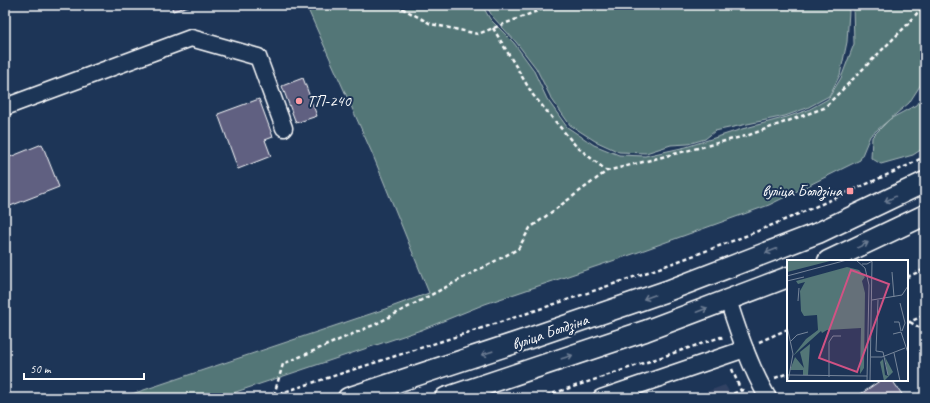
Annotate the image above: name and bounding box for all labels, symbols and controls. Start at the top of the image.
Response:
place label: ТП-240 [307,91,353,111]
marker: ТП-240 [294,96,304,106]
place label: вуліца Болдзіна [762,181,843,201]
marker: вуліца Болдзіна [845,186,855,196]
one-way arrow [884,196,896,203]
one-way arrow [857,241,869,248]
one-way arrow [765,247,777,255]
inset map [787,260,908,381]
one-way arrow [643,294,656,301]
one-way arrow [696,305,708,313]
street label: вуліца Болдзіна [509,309,592,354]
one-way arrow [480,350,493,357]
one-way arrow [560,353,572,361]
scale bar [24,355,144,381]
text: 50 m [30,361,52,377]

